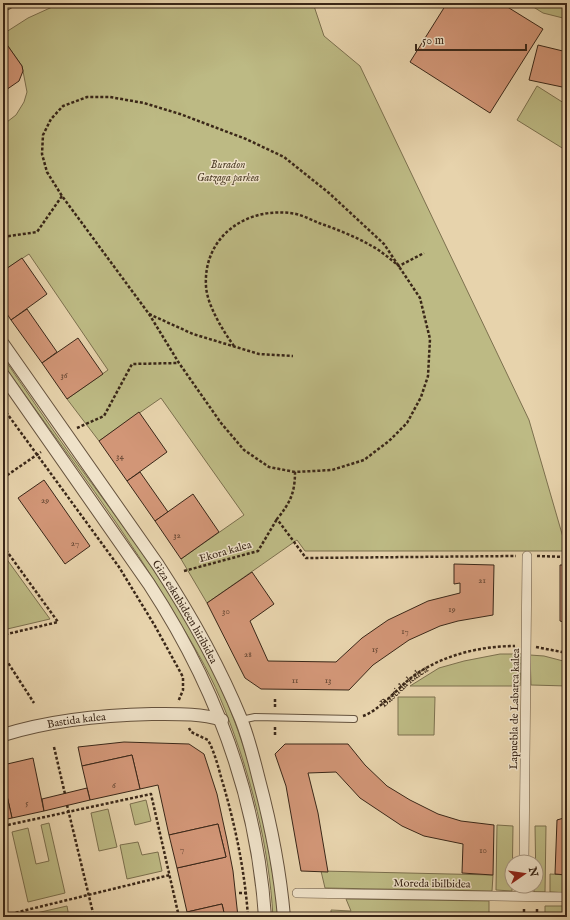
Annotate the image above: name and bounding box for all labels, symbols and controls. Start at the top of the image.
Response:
scale bar [416,26,526,52]
text: 50 m [422,33,444,48]
park label: Buradon Gatzaga parkea [197,158,259,186]
house number: 36 [60,370,68,381]
house number: 34 [116,451,124,462]
house number: 29 [41,495,49,506]
house number: 32 [173,530,181,541]
house number: 27 [71,538,79,549]
street label: Ekora kalea [197,538,253,566]
street label: Giza eskubideen hiribidea [149,558,220,666]
house number: 21 [478,575,486,586]
house number: 19 [448,604,456,615]
house number: 30 [222,606,230,617]
house number: 17 [401,626,409,637]
house number: 15 [372,644,379,655]
street label: Lapuebla de Labarca kalea [507,648,523,770]
house number: 28 [244,649,252,660]
street label: Bastida kalea [377,662,431,711]
house number: 11 [292,675,298,686]
house number: 13 [325,675,331,686]
street label: Bastida kalea [46,710,107,732]
house number: 6 [112,780,116,791]
house number: 5 [25,798,29,809]
house number: 7 [180,844,184,855]
house number: 10 [479,845,487,856]
north arrow [504,854,544,894]
text: N [525,865,541,879]
street label: Moreda ibilbidea [393,876,471,892]

